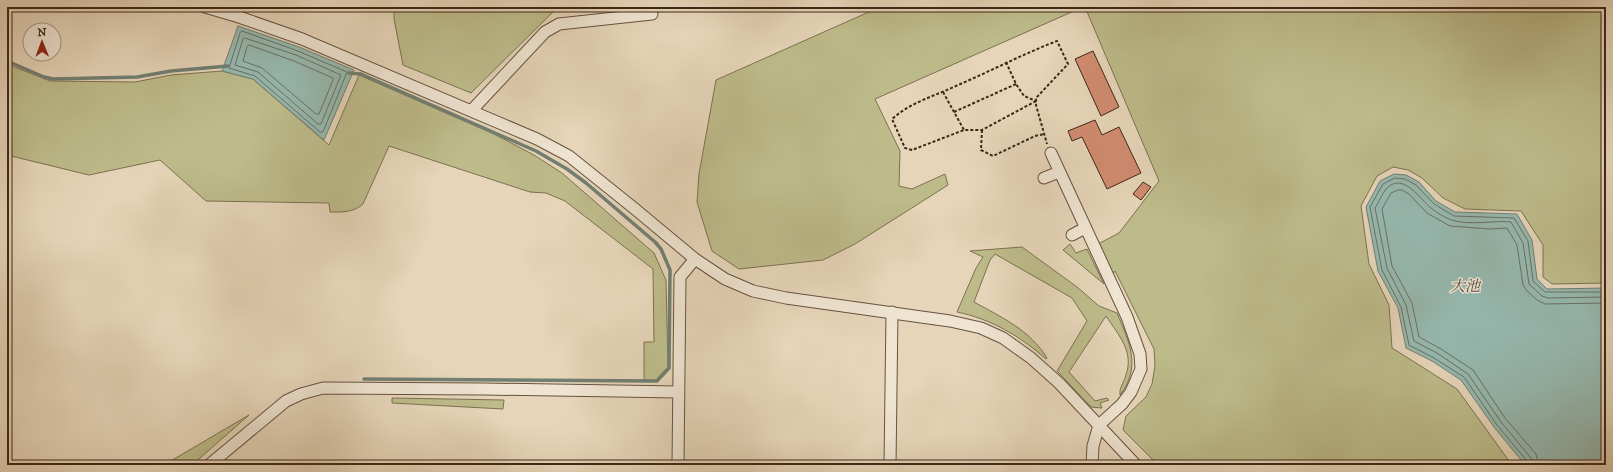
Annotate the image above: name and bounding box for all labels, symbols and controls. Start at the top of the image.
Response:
north arrow [22,22,62,62]
text: N [37,26,46,40]
water label: 大池 [1450,277,1482,296]

